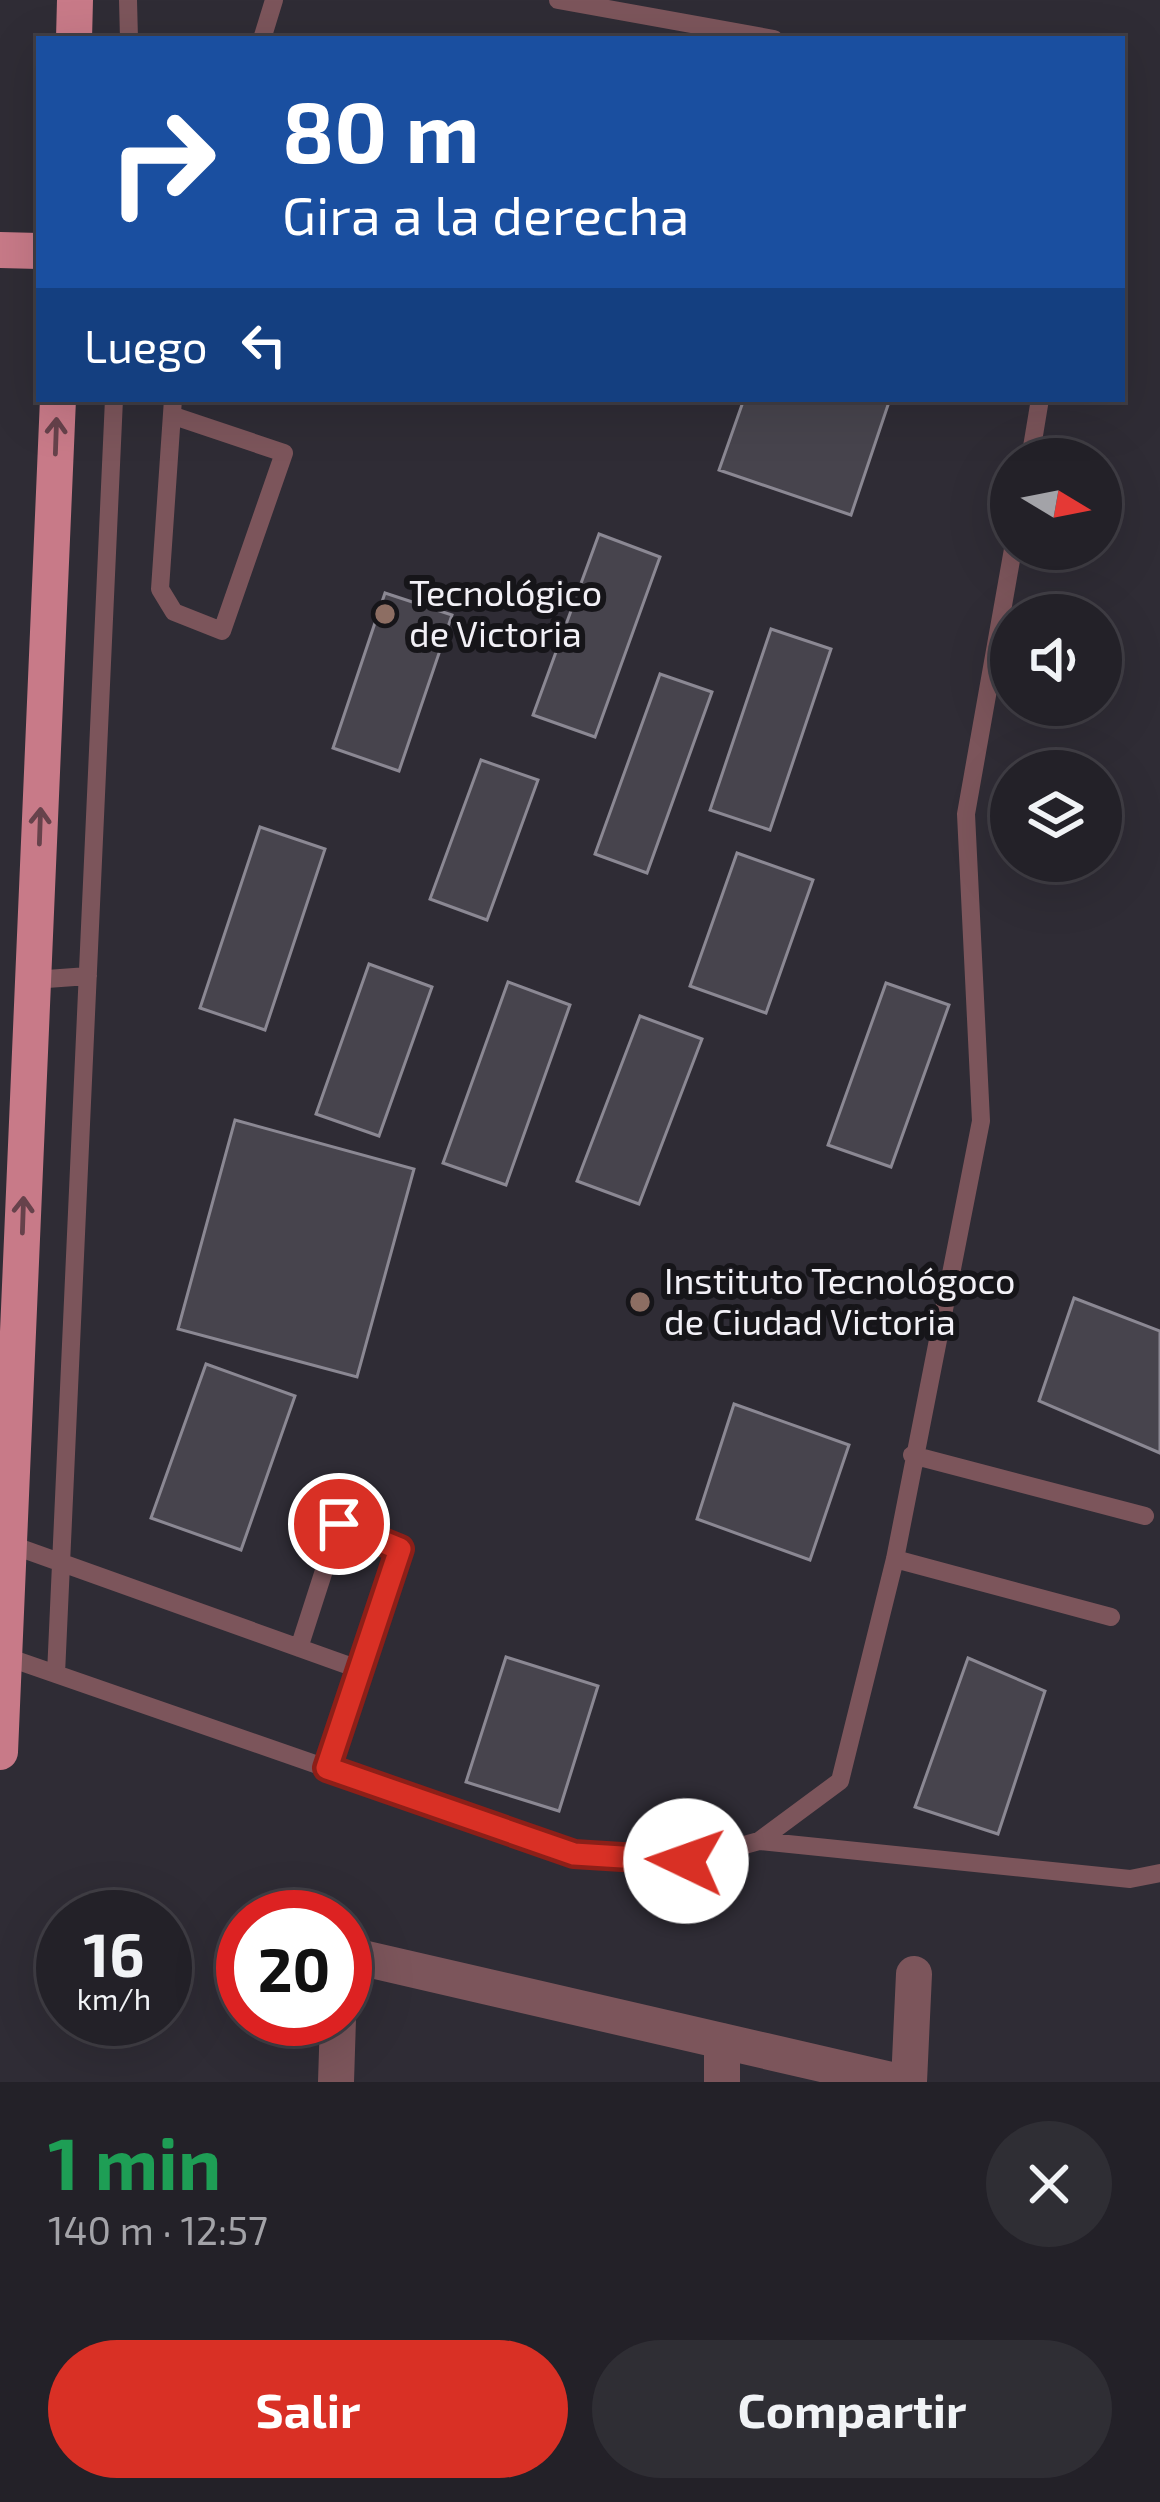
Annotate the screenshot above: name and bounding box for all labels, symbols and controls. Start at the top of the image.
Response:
text: 80 m [282,79,479,180]
icon: right [84,84,240,240]
text: Gira a la derecha [282,181,689,246]
icon: left [231,312,297,378]
text: Luego [84,318,207,372]
one-way arrow [45,417,68,456]
north arrow [990,438,1122,570]
map controls [990,438,1122,882]
place label: Tecnológico de Victoria [409,570,602,654]
button: sound [990,594,1122,726]
marker: Tecnológico de Victoria [372,601,398,627]
button: layers [990,750,1122,882]
one-way arrow [29,807,52,846]
one-way arrow [12,1196,35,1235]
place label: Instituto Tecnológoco de Ciudad Victoria [664,1258,1015,1342]
marker: Instituto Tecnológoco de Ciudad Victoria [627,1289,653,1315]
pin [288,1473,390,1575]
icon: arrive [306,1491,372,1557]
position arrow [623,1798,749,1924]
speed limit sign: 20 [216,1890,372,2046]
text: 16 [83,1917,145,1989]
text: km/h [77,1980,151,2016]
text: 1 min [48,2118,221,2204]
button: close [986,2121,1112,2247]
text: 140 m · 12:57 [48,2206,268,2253]
button: Salir [48,2340,568,2478]
button: Compartir [592,2340,1112,2478]

